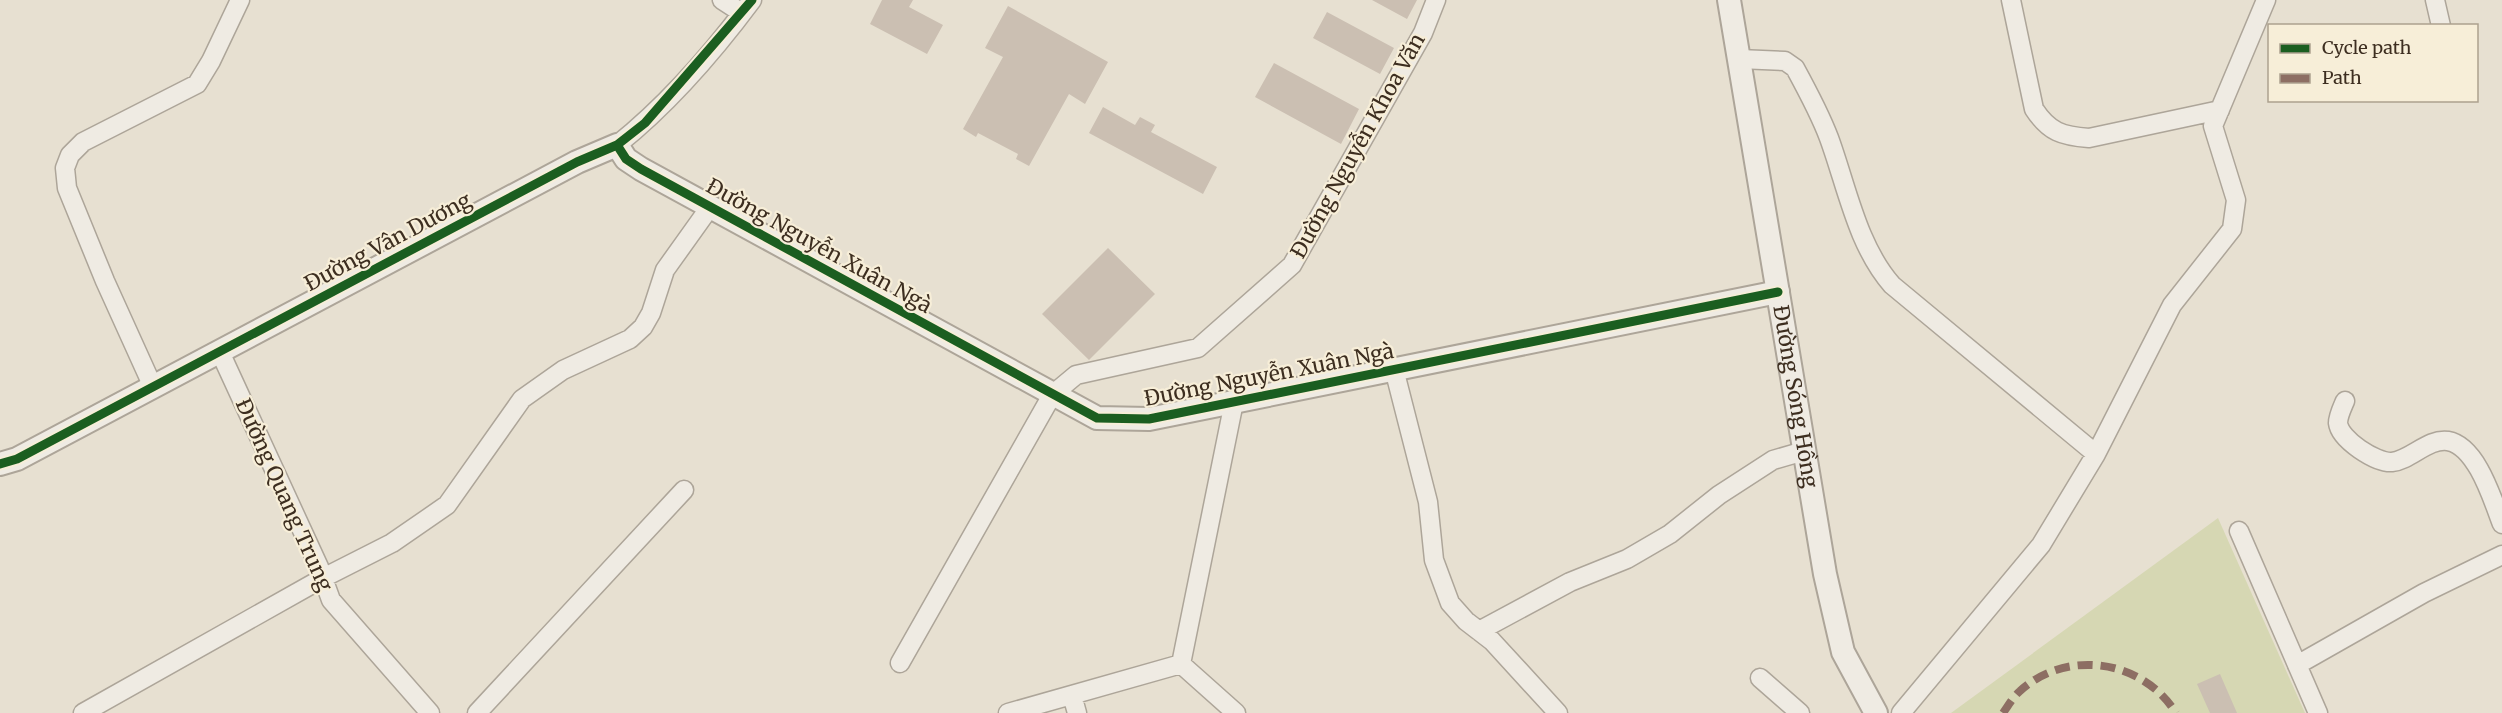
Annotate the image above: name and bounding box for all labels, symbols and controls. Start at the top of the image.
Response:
legend [2268,24,2478,102]
street label: Đường Nguyễn Khoa Văn [1284,28,1431,263]
text: Cycle path [2322,36,2412,59]
text: Path [2322,66,2362,89]
street label: Đường Nguyễn Xuân Ngà [702,171,937,319]
street label: Đường Vân Dương [300,186,476,297]
street label: Đường Sóng Hồng [1767,303,1824,490]
street label: Đường Nguyễn Xuân Ngà [1142,336,1396,412]
street label: Đường Quang Trung [230,394,339,596]

